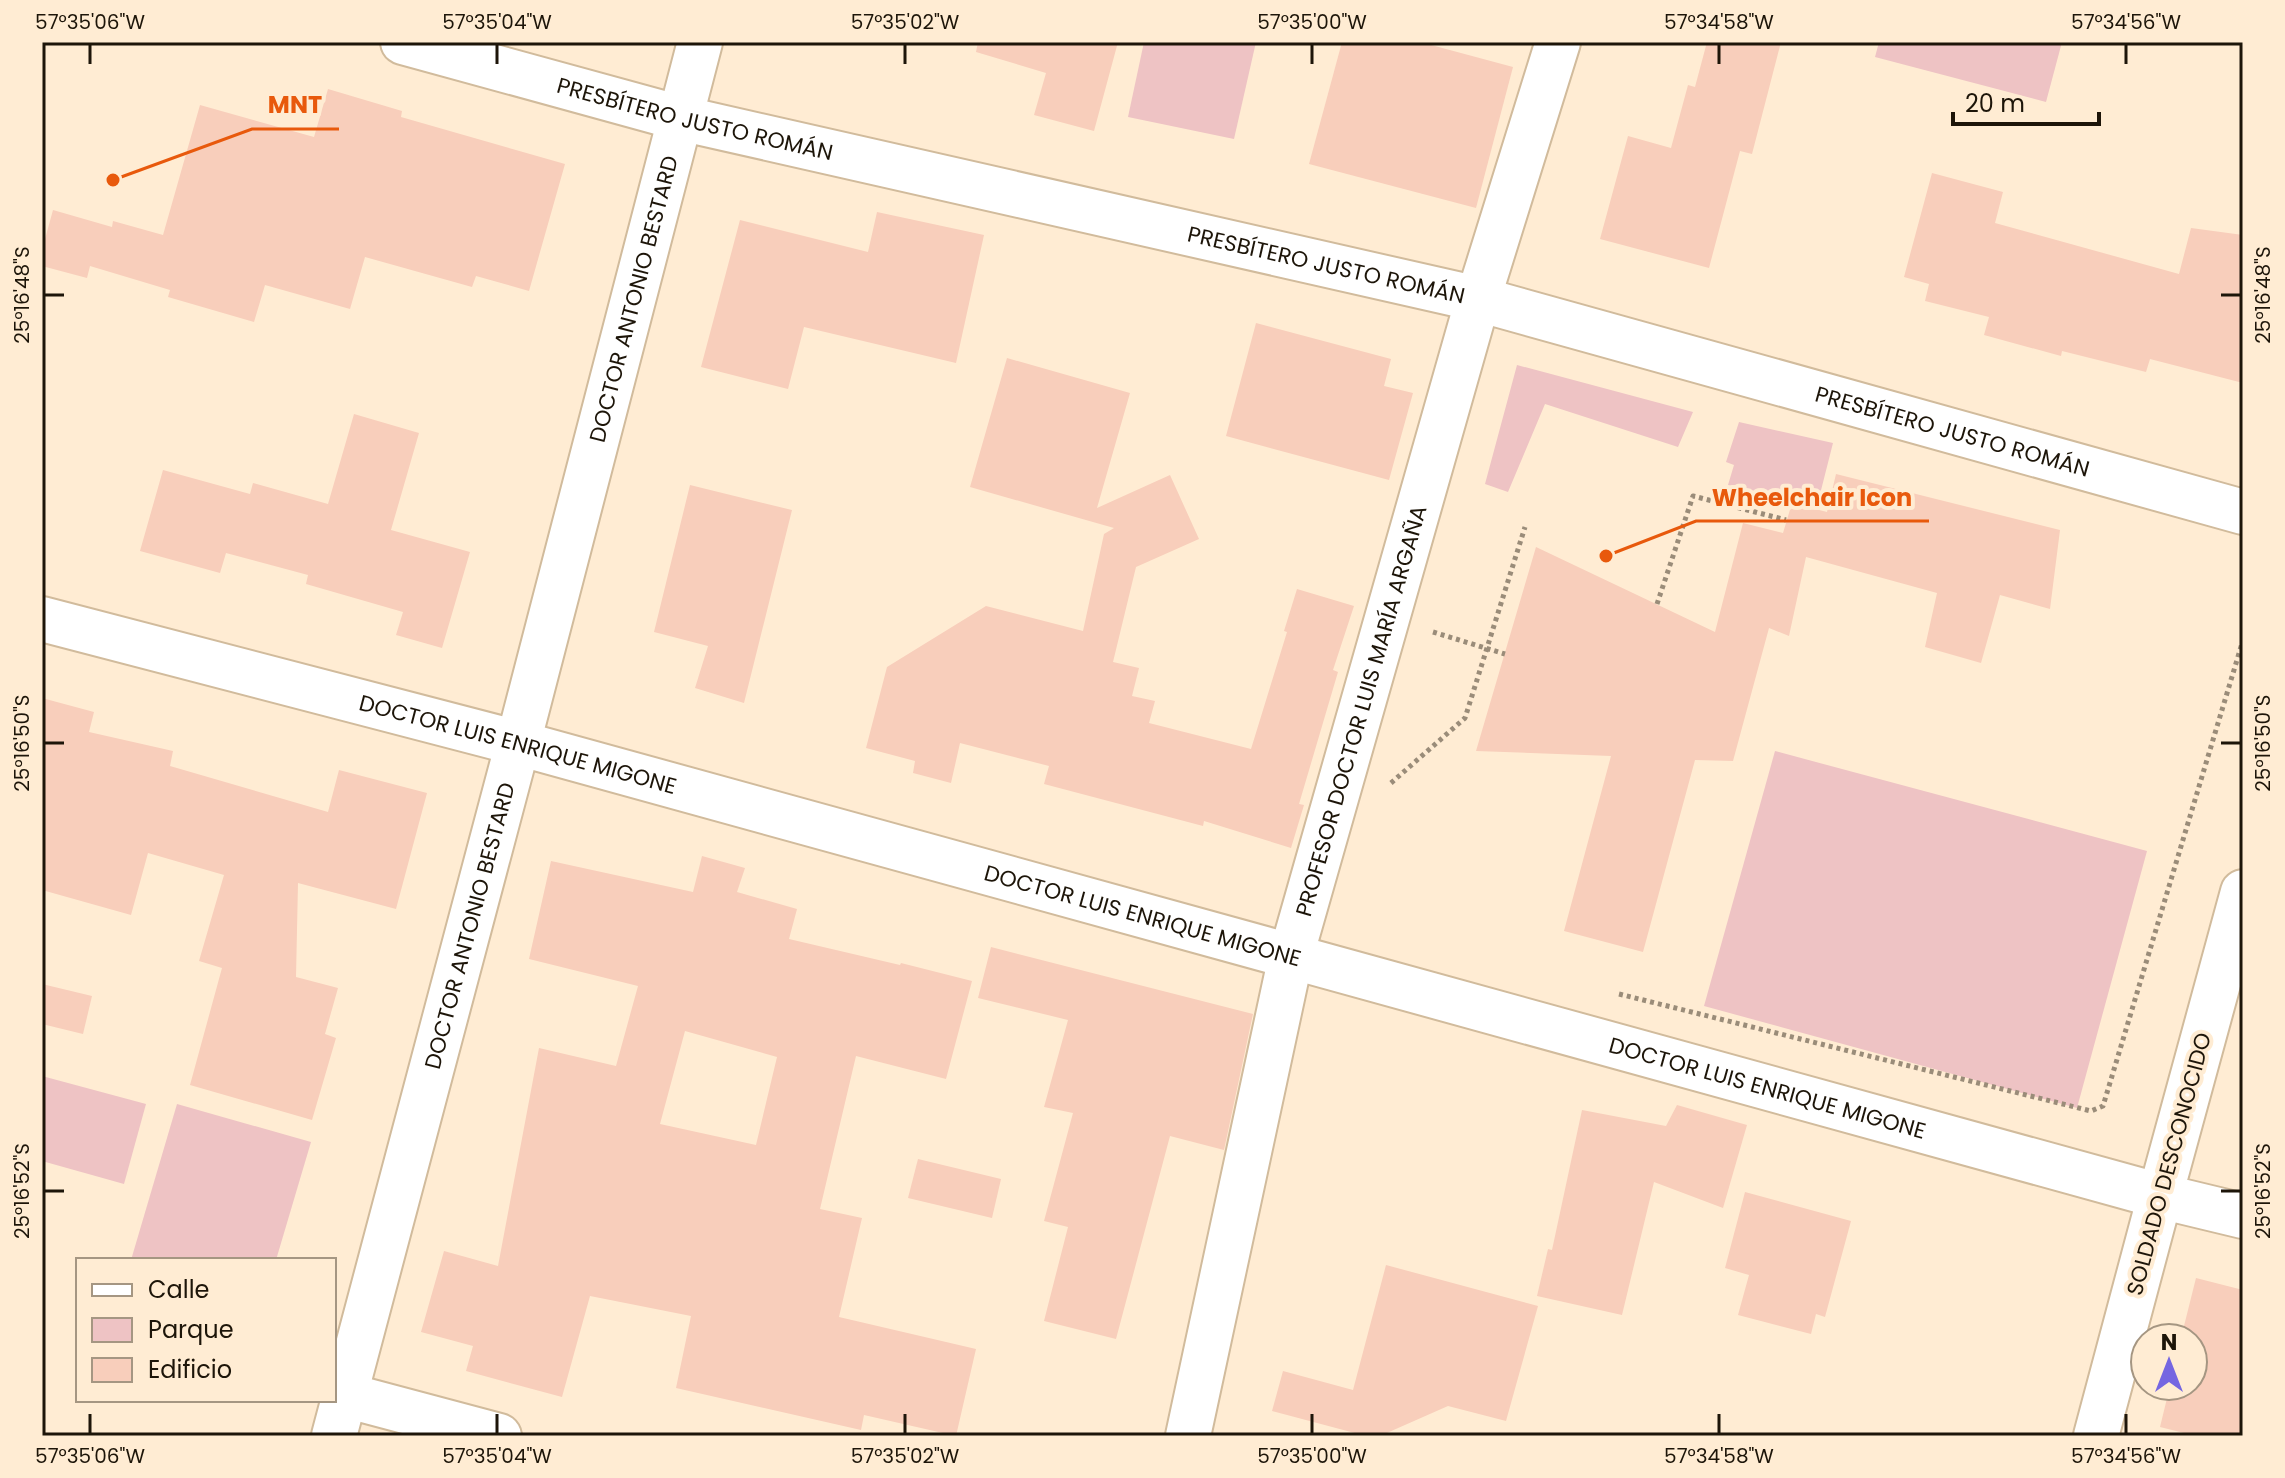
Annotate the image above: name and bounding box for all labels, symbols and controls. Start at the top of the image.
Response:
text: 57°35'06"W [35,8,145,36]
text: 57°35'04"W [442,8,552,36]
text: 57°35'02"W [851,8,960,36]
text: 57°35'00"W [1257,8,1367,36]
text: 57°34'58"W [1664,8,1774,36]
text: 57°34'56"W [2071,8,2181,36]
street label: PRESBÍTERO JUSTO ROMÁN [553,69,836,168]
scale bar [1953,76,2099,126]
callout: MNT [252,81,339,129]
text: 20 m [1965,87,2025,120]
text: MNT [268,88,322,121]
street label: DOCTOR ANTONIO BESTARD [581,152,685,446]
street label: PRESBÍTERO JUSTO ROMÁN [1185,218,1468,311]
text: 25°16'48"S [8,246,36,344]
text: 25°16'48"S [2249,246,2277,344]
street label: PRESBÍTERO JUSTO ROMÁN [1812,378,2093,484]
callout: Wheelchair Icon [1696,473,1929,521]
text: Wheelchair Icon [1712,481,1912,514]
street label: PROFESOR DOCTOR LUIS MARÍA ARGAÑA [1288,501,1434,920]
street label: DOCTOR LUIS ENRIQUE MIGONE [356,687,680,802]
text: 25°16'50"S [8,694,36,792]
text: 25°16'50"S [2249,694,2277,792]
street label: DOCTOR ANTONIO BESTARD [417,779,522,1072]
street label: DOCTOR LUIS ENRIQUE MIGONE [981,857,1305,974]
street label: DOCTOR LUIS ENRIQUE MIGONE [1606,1029,1929,1146]
street label: SOLDADO DESCONOCIDO [2119,1029,2219,1299]
text: 25°16'52"S [8,1143,36,1239]
text: 25°16'52"S [2249,1143,2277,1239]
legend [76,1258,336,1402]
text: Calle [148,1273,209,1306]
text: Parque [148,1313,234,1346]
north arrow [2129,1322,2209,1402]
text: N [2161,1327,2177,1358]
text: Edificio [148,1353,232,1386]
text: 57°35'06"W [35,1442,145,1470]
text: 57°35'04"W [442,1442,552,1470]
text: 57°35'02"W [851,1442,960,1470]
text: 57°35'00"W [1257,1442,1367,1470]
text: 57°34'58"W [1664,1442,1774,1470]
text: 57°34'56"W [2071,1442,2181,1470]

